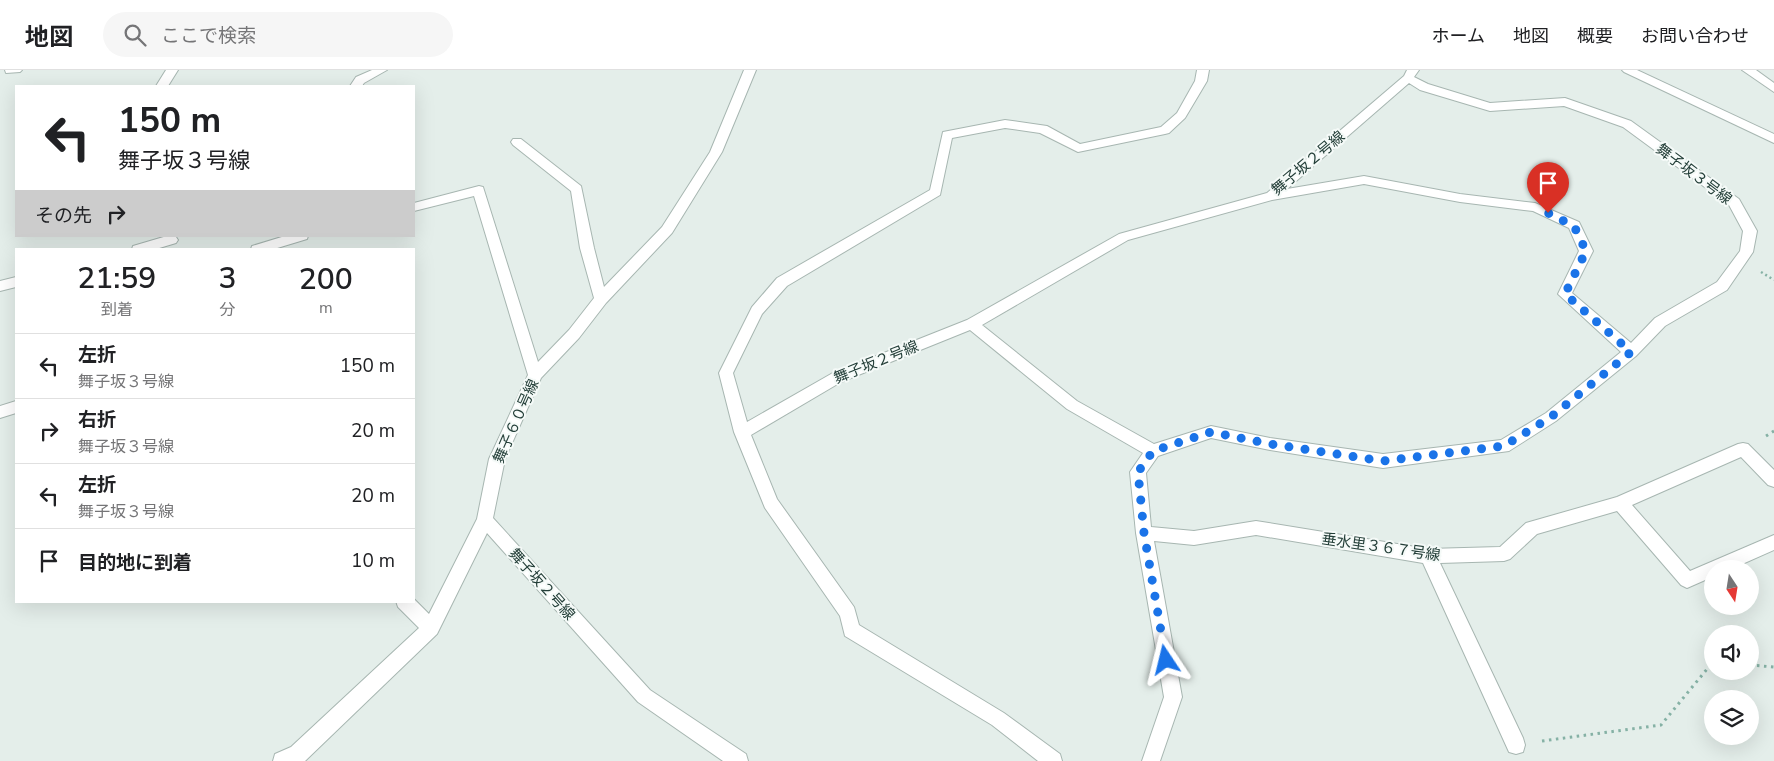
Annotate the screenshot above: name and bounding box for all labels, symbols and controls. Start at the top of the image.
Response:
search box [103,12,453,57]
text: 地図 [25,21,73,53]
icon: search [121,21,149,49]
text: ここで検索 [161,23,256,49]
text: ホーム [1432,24,1485,48]
text: 地図 [1513,24,1549,48]
text: 概要 [1577,24,1613,48]
text: お問い合わせ [1641,24,1749,48]
text: 150 m [118,97,221,144]
icon: left [35,105,100,170]
street label: 舞子坂２号線 [1267,126,1349,200]
street label: 舞子坂３号線 [1652,139,1736,209]
text: 舞子坂３号線 [118,146,250,176]
pin [1527,162,1569,213]
icon: arrive [1534,169,1562,197]
icon: right [102,200,130,228]
text: その先 [35,203,92,229]
text: 21:59 [77,258,156,299]
text: 3 [219,258,237,299]
text: 200 [299,259,353,300]
text: m [319,297,333,319]
text: 到着 [101,299,133,321]
text: 分 [220,299,236,321]
street label: 舞子坂２号線 [831,336,921,388]
text: 左折 [78,342,116,368]
icon: left [35,352,63,380]
text: 150 m [340,353,395,379]
text: 舞子坂３号線 [78,371,174,393]
street label: 舞子６０号線 [489,376,543,466]
text: 右折 [78,407,116,433]
icon: right [35,417,63,445]
text: 20 m [351,418,395,444]
text: 舞子坂３号線 [78,436,174,458]
text: 左折 [78,472,116,498]
icon: left [35,482,63,510]
text: 20 m [351,483,395,509]
text: 舞子坂３号線 [78,501,174,523]
street label: 垂水里３６７号線 [1320,529,1442,565]
street label: 舞子坂２号線 [504,544,580,624]
icon: arrive [35,547,63,575]
text: 10 m [351,548,395,574]
text: 目的地に到着 [78,550,192,576]
north arrow [1704,560,1759,615]
map controls [1704,560,1759,745]
button: sound [1704,625,1759,680]
position arrow [1139,633,1191,685]
button: layers [1704,690,1759,745]

